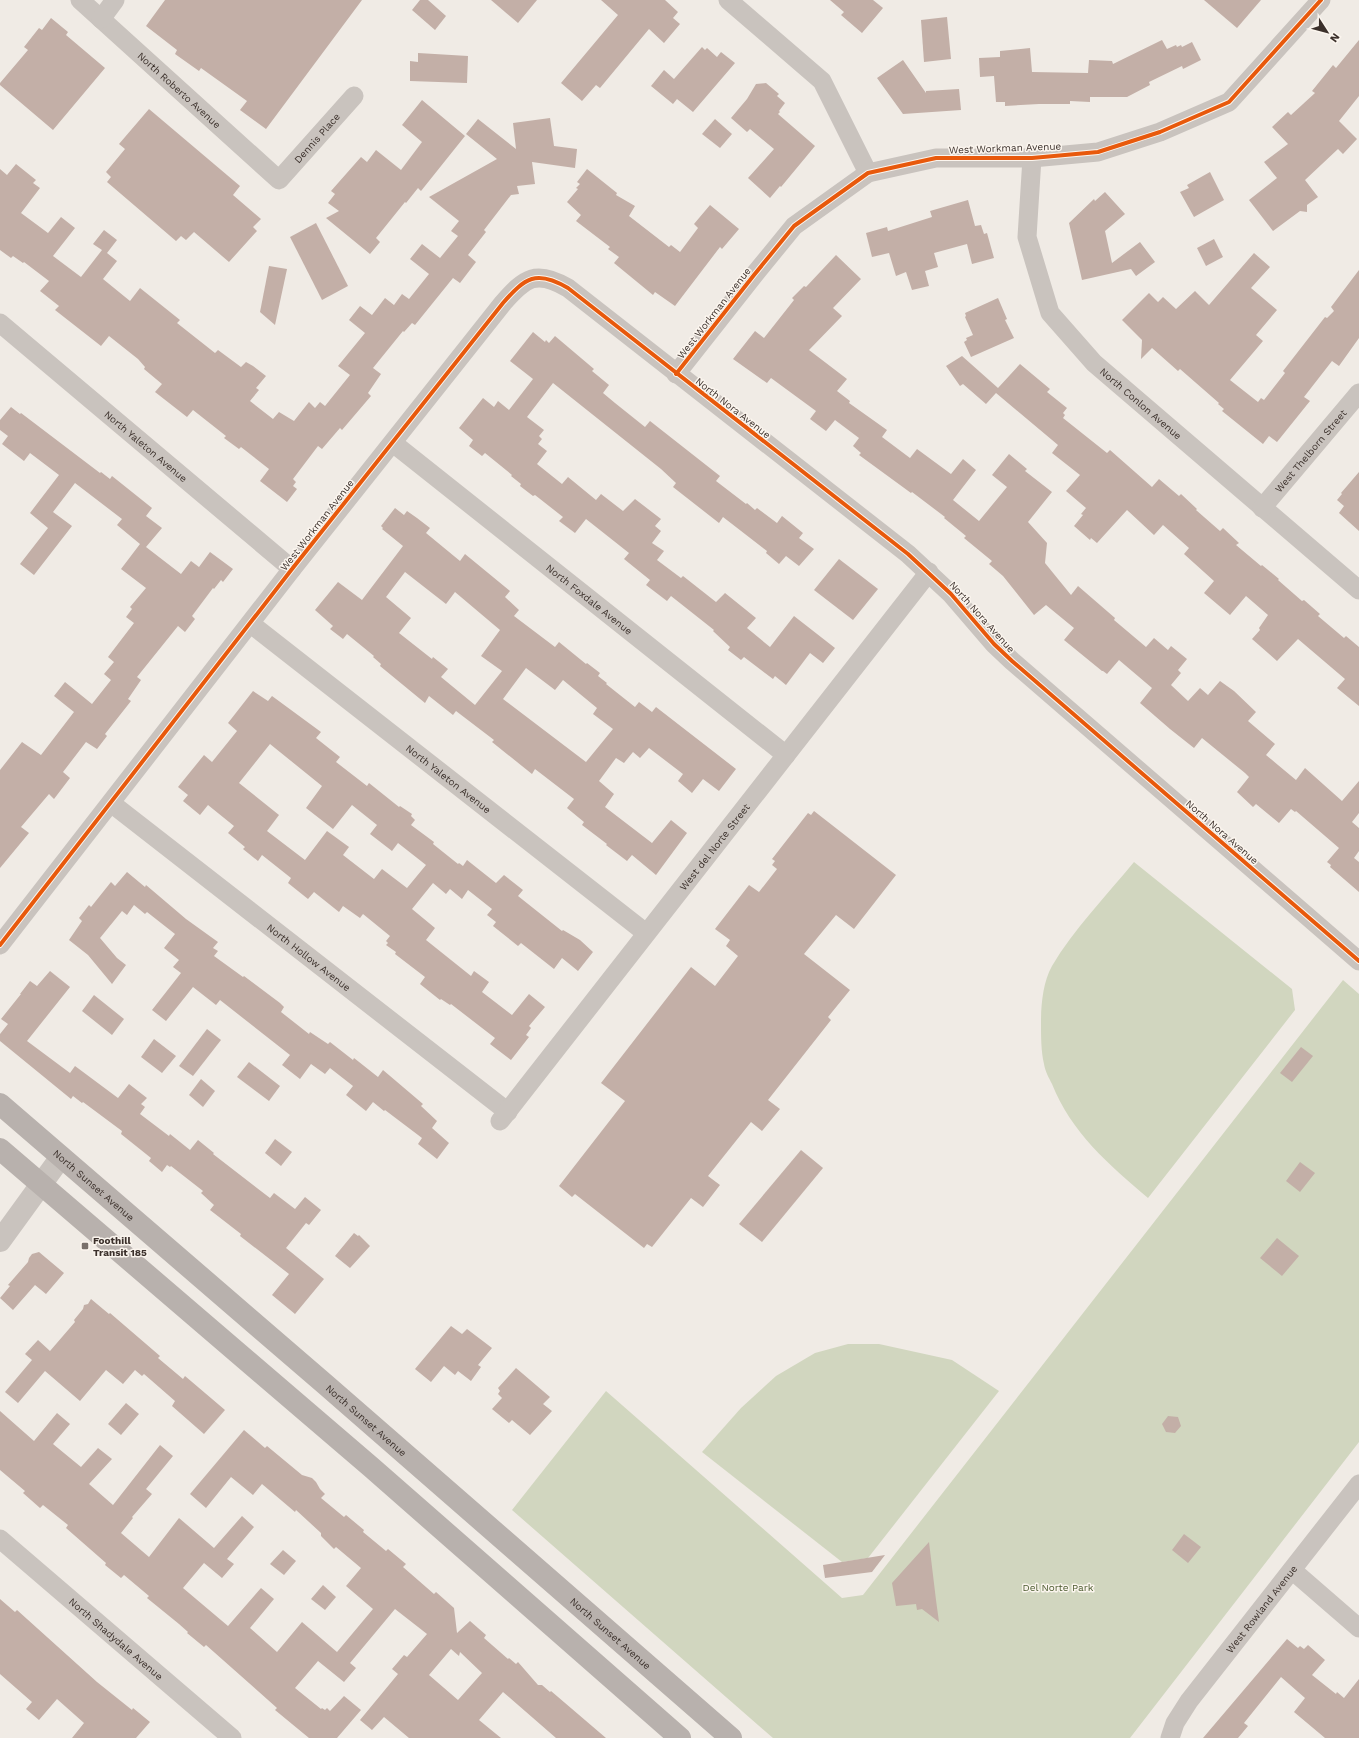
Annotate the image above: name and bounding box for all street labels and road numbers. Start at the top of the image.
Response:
street label: North Roberto Avenue [136,50,223,130]
street label: Dennis Place [292,110,342,165]
street label: West Workman Avenue [949,141,1062,155]
street label: West Workman Avenue [675,265,753,361]
street label: North Conlon Avenue [1098,365,1184,441]
street label: North Nora Avenue [693,375,773,441]
street label: West Thelborn Street [1272,406,1349,494]
street label: North Yaleton Avenue [103,408,190,484]
street label: West Workman Avenue [278,477,356,573]
street label: North Foxdale Avenue [544,562,635,637]
street label: North Nora Avenue [947,579,1017,655]
street label: North Yaleton Avenue [404,742,493,815]
street label: North Nora Avenue [1184,798,1260,866]
street label: West del Norte Street [677,801,752,892]
street label: North Hollow Avenue [265,921,353,993]
street label: North Sunset Avenue [51,1147,137,1223]
street label: North Sunset Avenue [324,1382,409,1458]
street label: West Rowland Avenue [1223,1563,1299,1655]
street label: North Shadydale Avenue [67,1595,165,1682]
street label: North Sunset Avenue [568,1595,653,1671]

